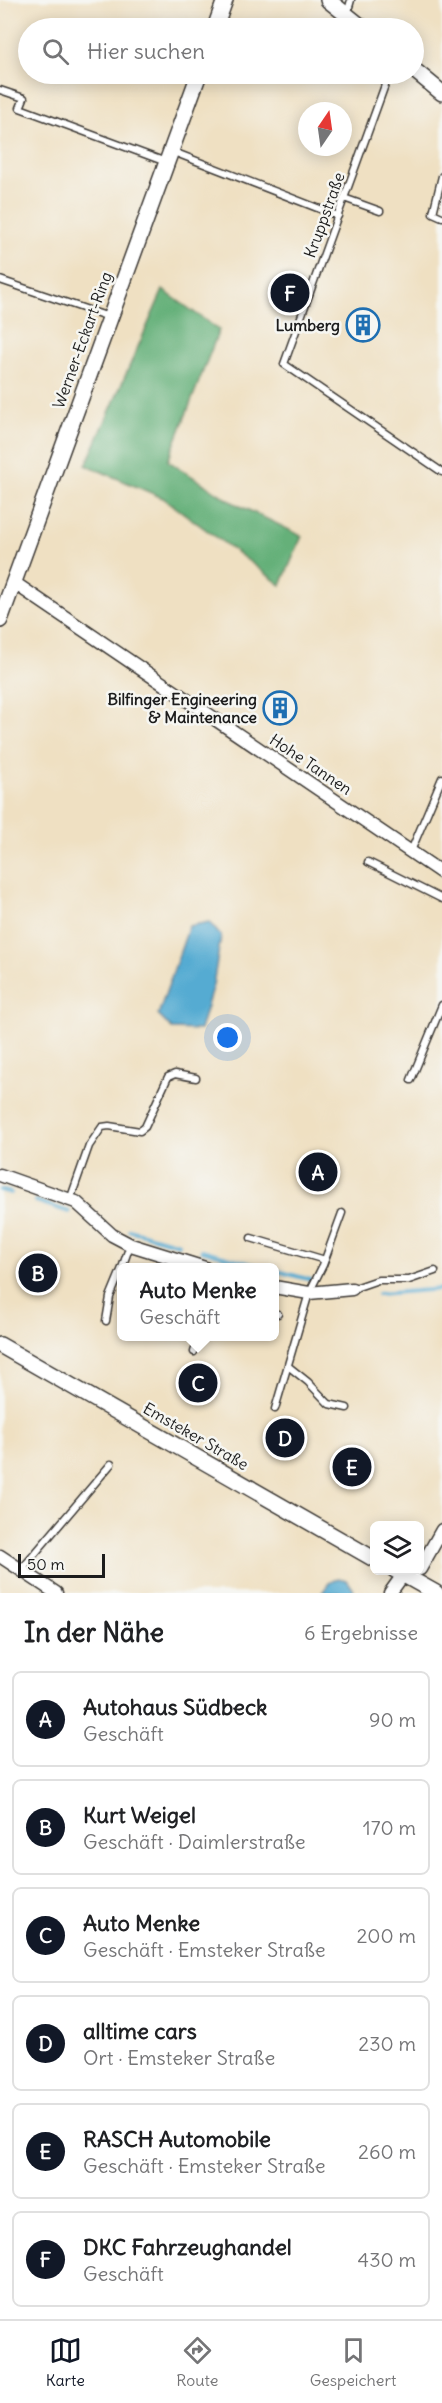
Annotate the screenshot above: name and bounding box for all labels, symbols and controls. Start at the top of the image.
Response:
search box [18,18,424,84]
icon: search [39,35,72,68]
text: Hier suchen [87,37,205,65]
north arrow [298,102,352,156]
street label: Kruppstraße [299,170,349,260]
street label: Werner-Eckart-Ring [48,269,116,411]
pin: F [270,270,310,316]
building icon: Lumberg [345,307,381,343]
place label: Lumberg [275,315,340,336]
place label: Bilfinger Engineering & Maintenance [107,689,257,727]
building icon: Bilfinger Engineering & Maintenance [262,690,298,726]
street label: Hohe Tannen [266,729,356,799]
your location [213,1023,242,1052]
pin: A [298,1150,338,1194]
pin: B [18,1250,57,1296]
popup [117,1263,279,1341]
text: Auto Menke [139,1276,257,1304]
text: Geschäft [139,1304,220,1329]
pin: C [178,1360,218,1406]
street label: Emsteker Straße [140,1398,252,1474]
pin: D [266,1416,304,1460]
pin: E [332,1444,372,1490]
map controls [370,1521,424,1575]
button: layers [370,1521,424,1575]
scale bar [18,1551,105,1578]
text: 50 m [27,1554,65,1574]
text: In der Nähe [24,1616,164,1649]
text: 6 Ergebnisse [304,1620,418,1645]
text: Autohaus Südbeck [83,1693,267,1721]
text: A [39,1707,52,1732]
text: 90 m [369,1707,416,1732]
text: Geschäft [83,1721,164,1746]
text: Kurt Weigel [83,1801,196,1829]
text: B [39,1815,52,1840]
text: 170 m [363,1815,416,1840]
text: Geschäft · Daimlerstraße [83,1829,306,1854]
text: Auto Menke [83,1909,200,1937]
text: C [39,1923,52,1948]
text: 200 m [356,1923,416,1948]
text: Geschäft · Emsteker Straße [83,1937,326,1962]
text: alltime cars [83,2017,197,2045]
text: D [38,2031,53,2056]
text: 230 m [358,2031,416,2056]
text: Ort · Emsteker Straße [83,2045,275,2070]
text: RASCH Automobile [83,2125,271,2153]
text: E [40,2139,51,2164]
text: 260 m [358,2139,416,2164]
text: Geschäft · Emsteker Straße [83,2153,326,2178]
text: DKC Fahrzeughandel [83,2233,292,2261]
text: F [40,2247,51,2272]
text: 430 m [358,2247,416,2272]
text: Geschäft [83,2261,164,2286]
tab: Karte [46,2334,85,2390]
tab: Route [176,2334,218,2390]
tab: Gespeichert [310,2334,396,2390]

